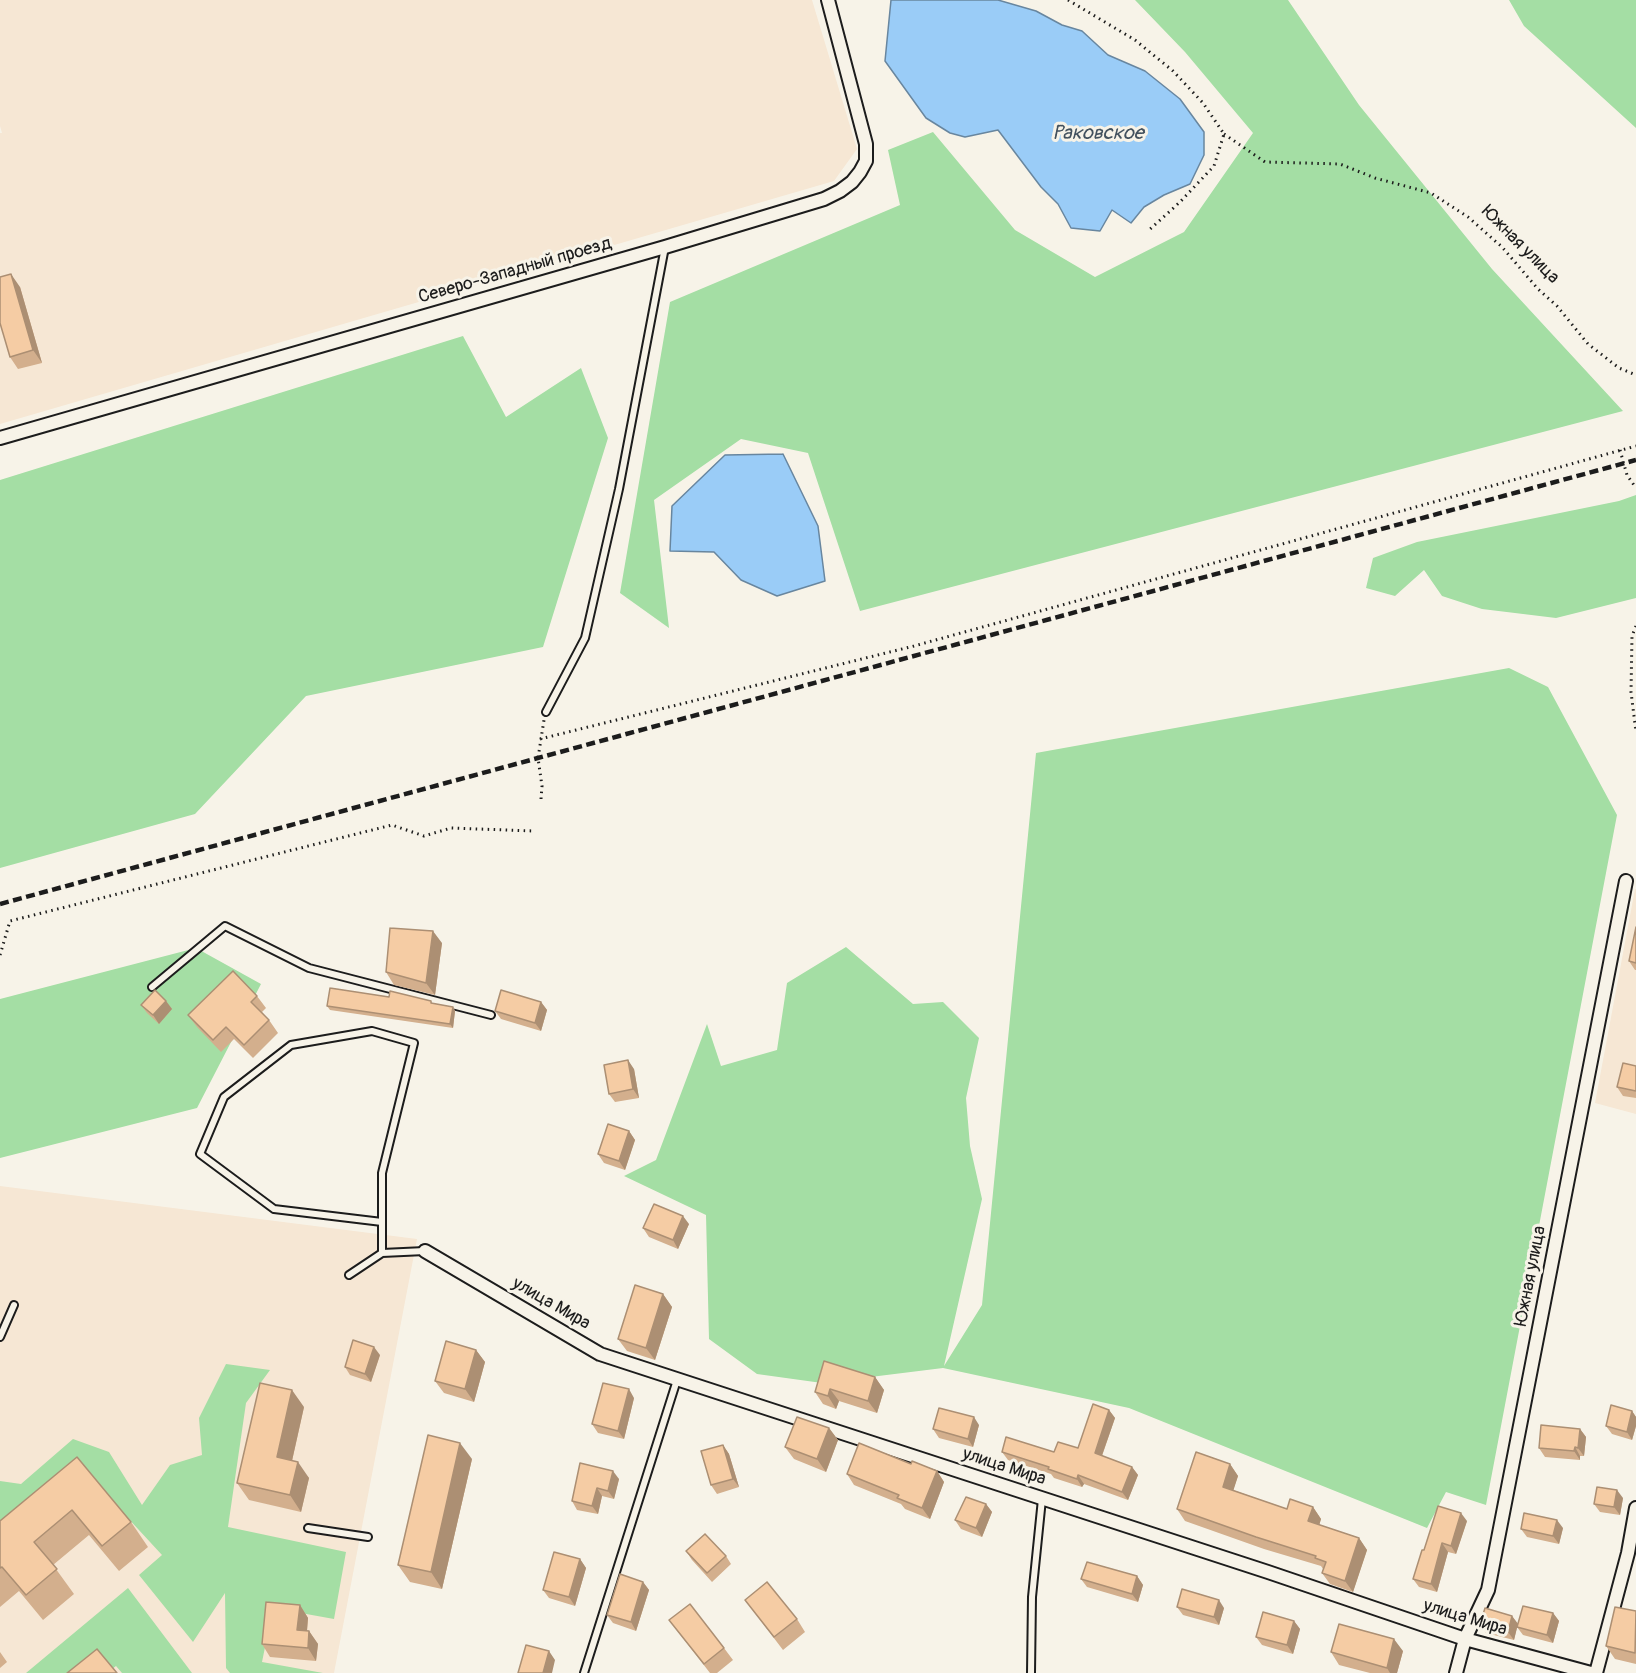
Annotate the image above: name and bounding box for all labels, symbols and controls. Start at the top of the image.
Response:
water label: Раковское [1052,122,1144,146]
street label: Южная улица [1476,201,1564,289]
street label: Северо-Западный проезд [416,233,614,309]
street label: Южная улица [1511,1224,1551,1328]
street label: улица Мира [508,1273,594,1335]
street label: улица Мира [959,1443,1049,1491]
street label: улица Мира [1420,1595,1510,1641]

